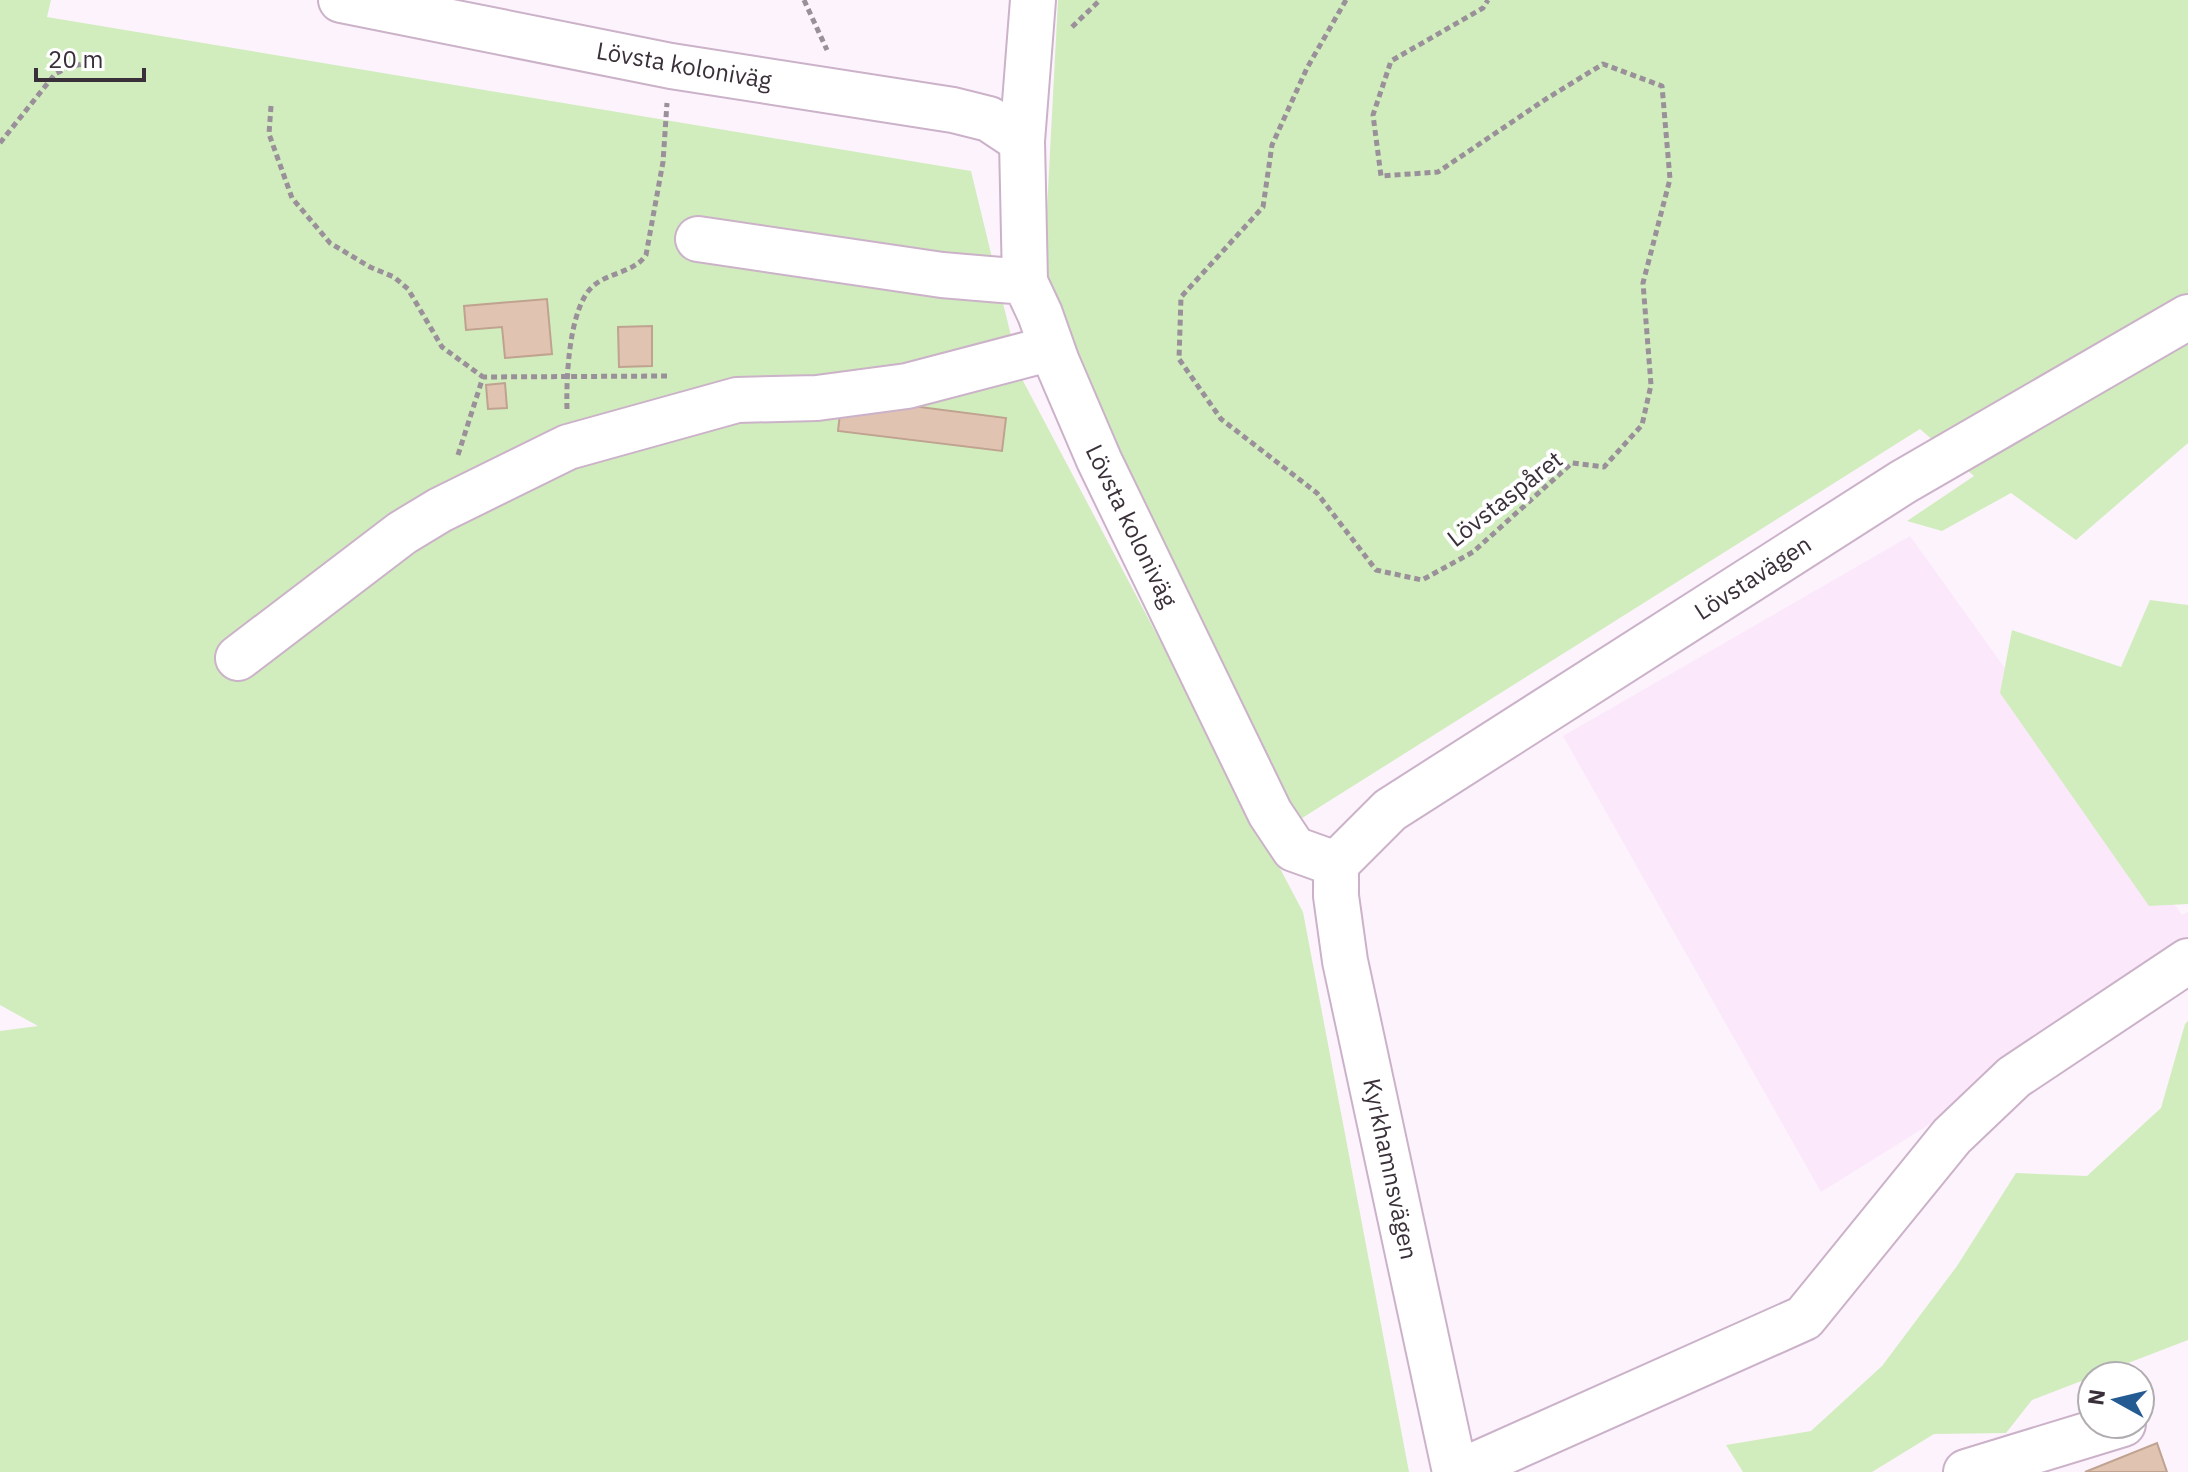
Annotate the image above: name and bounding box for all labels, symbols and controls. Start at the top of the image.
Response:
scale bar [36,32,144,82]
street label: Lövsta koloniväg [594,34,775,96]
text: 20 m [48,43,103,75]
street label: Lövsta koloniväg [1079,439,1185,613]
street label: Lövstaspåret [1440,443,1569,553]
street label: Lövstavägen [1688,527,1817,627]
street label: Kyrkhamnsvägen [1356,1075,1426,1262]
north arrow [2076,1360,2156,1440]
text: N [2080,1387,2111,1407]

